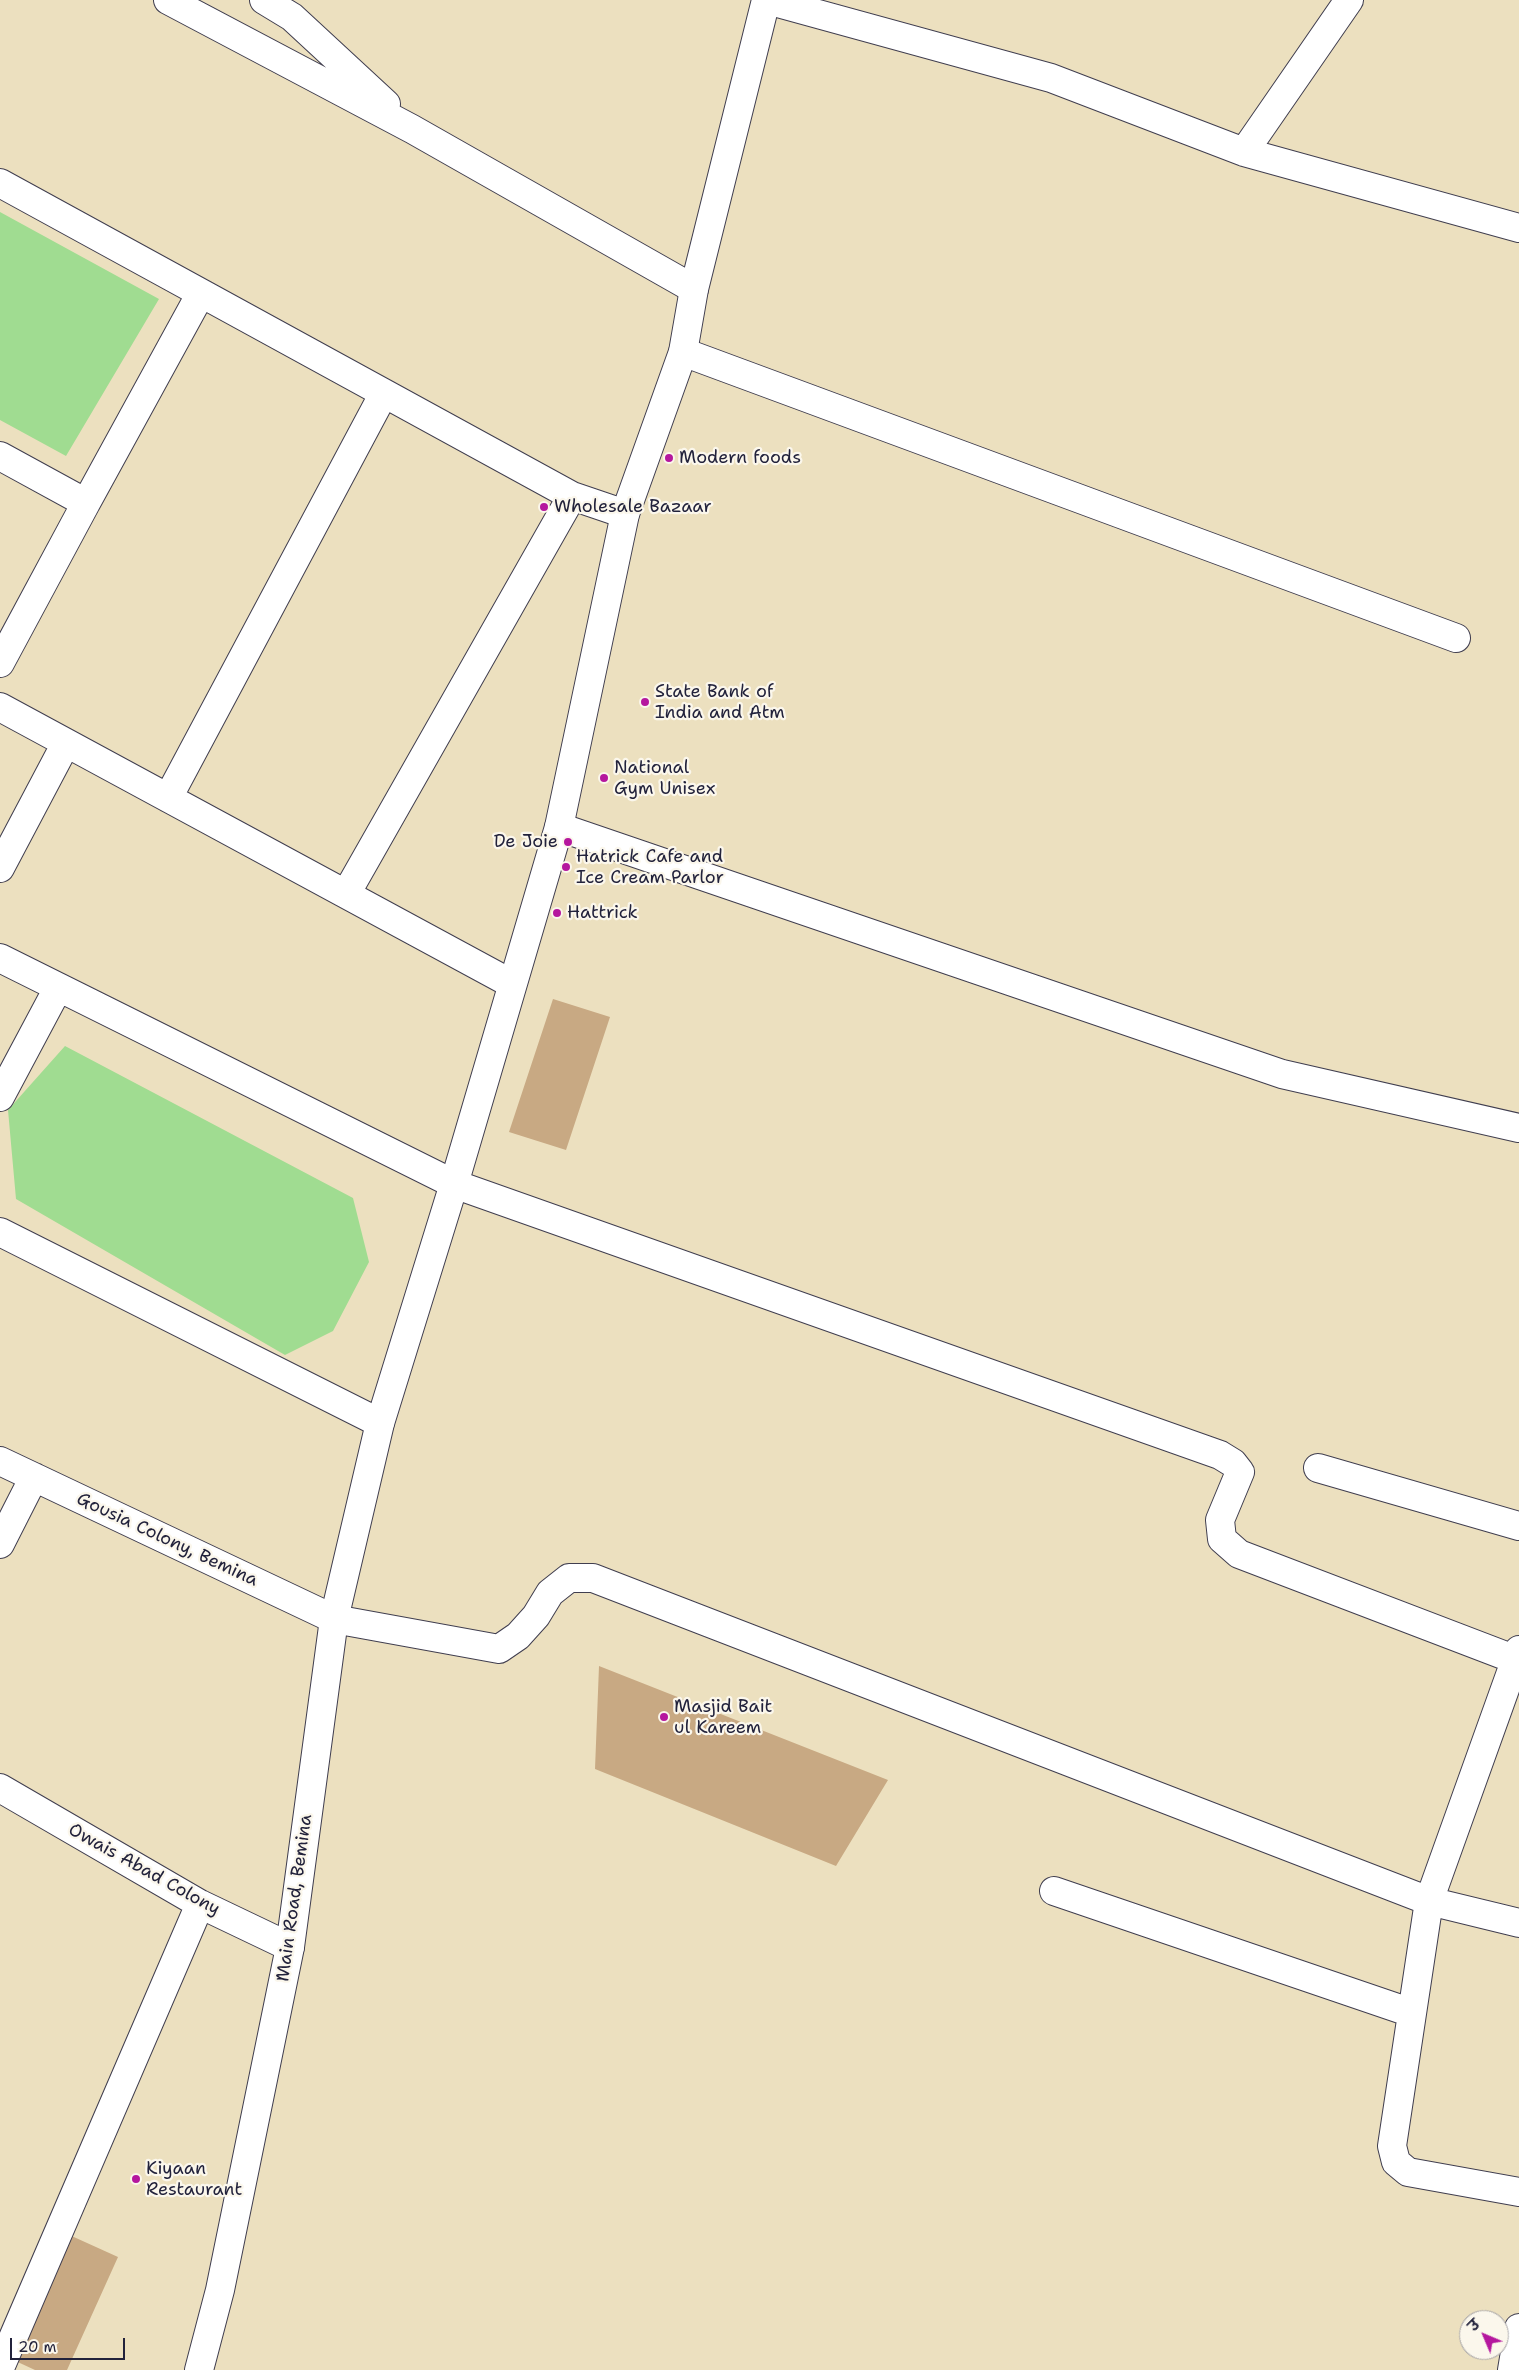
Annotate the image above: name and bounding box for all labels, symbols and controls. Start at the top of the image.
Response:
place label: Modern foods [679,447,801,469]
marker: Modern foods [663,452,675,464]
place label: Wholesale Bazaar [554,496,712,518]
marker: Wholesale Bazaar [538,501,550,513]
place label: State Bank of India and Atm [655,681,785,724]
marker: State Bank of India and Atm [639,696,651,708]
place label: National Gym Unisex [614,757,715,800]
marker: National Gym Unisex [598,772,610,784]
place label: De Joie [494,831,558,853]
marker: De Joie [562,836,574,848]
place label: Hatrick Cafe and Ice Cream Parlor [576,846,724,889]
marker: Hatrick Cafe and Ice Cream Parlor [560,861,572,873]
place label: Hattrick [567,902,638,924]
marker: Hattrick [551,907,563,919]
street label: Gousia Colony, Bemina [73,1488,261,1592]
place label: Masjid Bait ul Kareem [674,1696,772,1738]
marker: Masjid Bait ul Kareem [658,1711,670,1723]
street label: Main Road, Bemina [273,1813,317,1983]
street label: Owais Abad Colony [64,1819,224,1921]
place label: Kiyaan Restaurant [146,2158,242,2200]
marker: Kiyaan Restaurant [130,2173,142,2185]
north arrow [1459,2310,1509,2360]
text: उ [1464,2315,1484,2335]
scale bar [12,2328,128,2360]
text: 20 m [18,2337,57,2357]

